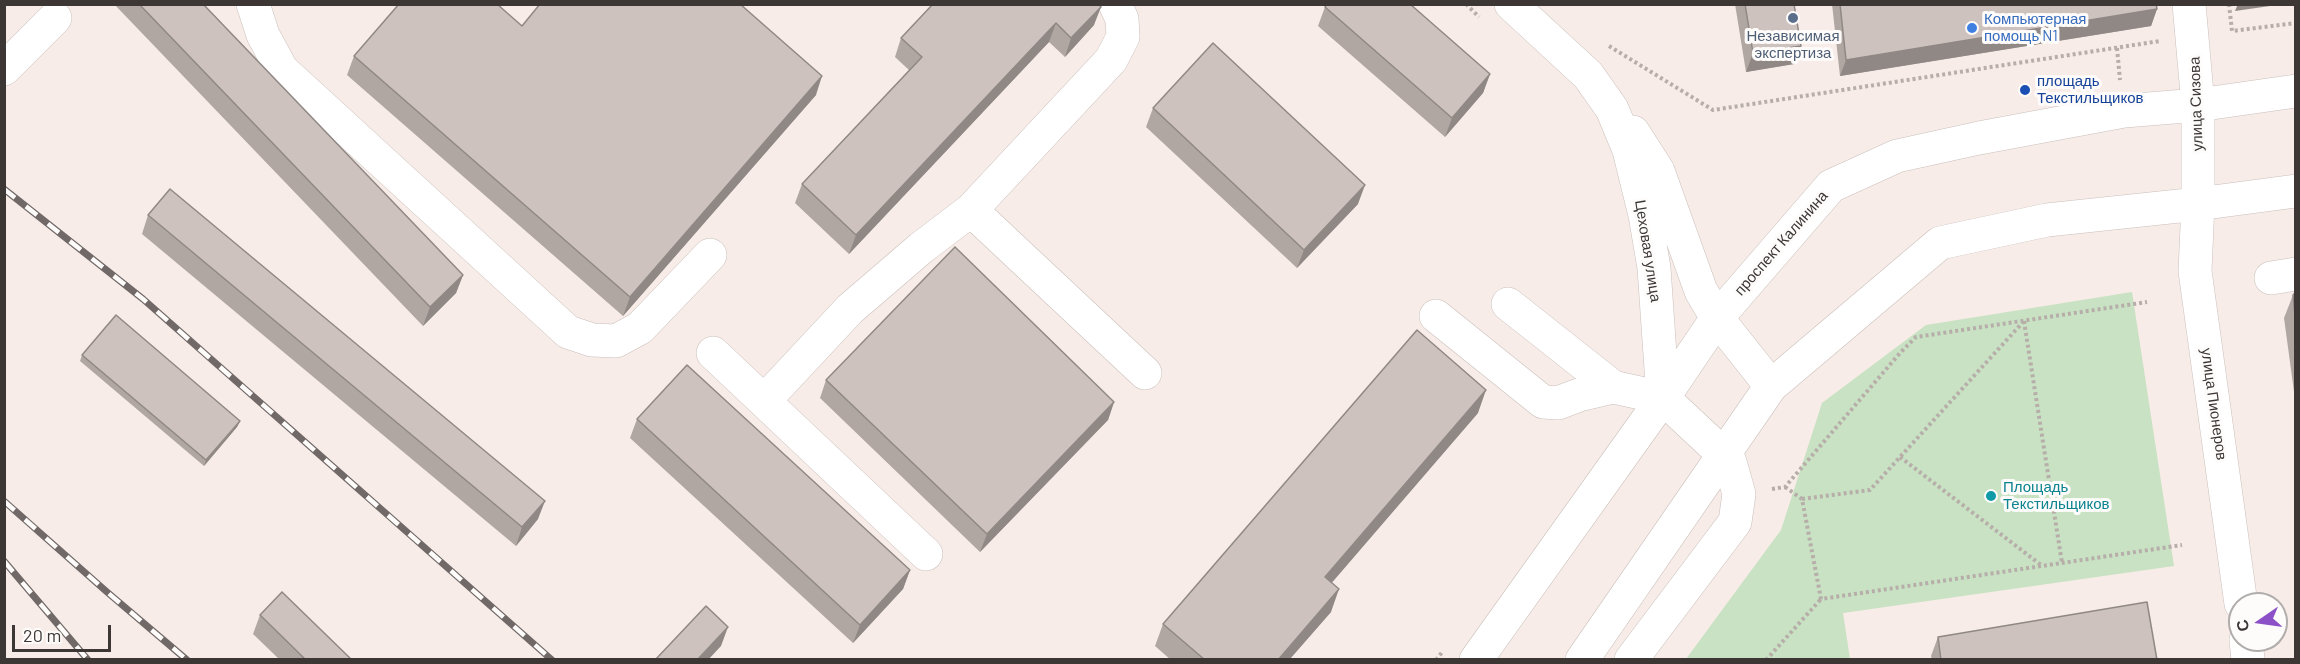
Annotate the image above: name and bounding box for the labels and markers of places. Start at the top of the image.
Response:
place label: Компьютерная помощь N1 [1984,10,2086,45]
marker: Независимая экспертиза [1786,11,1800,25]
marker: Компьютерная помощь N1 [1965,21,1979,35]
place label: Независимая экспертиза [1746,27,1840,62]
place label: площадь Текстильщиков [2037,72,2143,107]
marker: площадь Текстильщиков [2018,83,2032,97]
place label: Площадь Текстильщиков [2003,478,2109,513]
marker: Площадь Текстильщиков [1984,489,1998,503]

